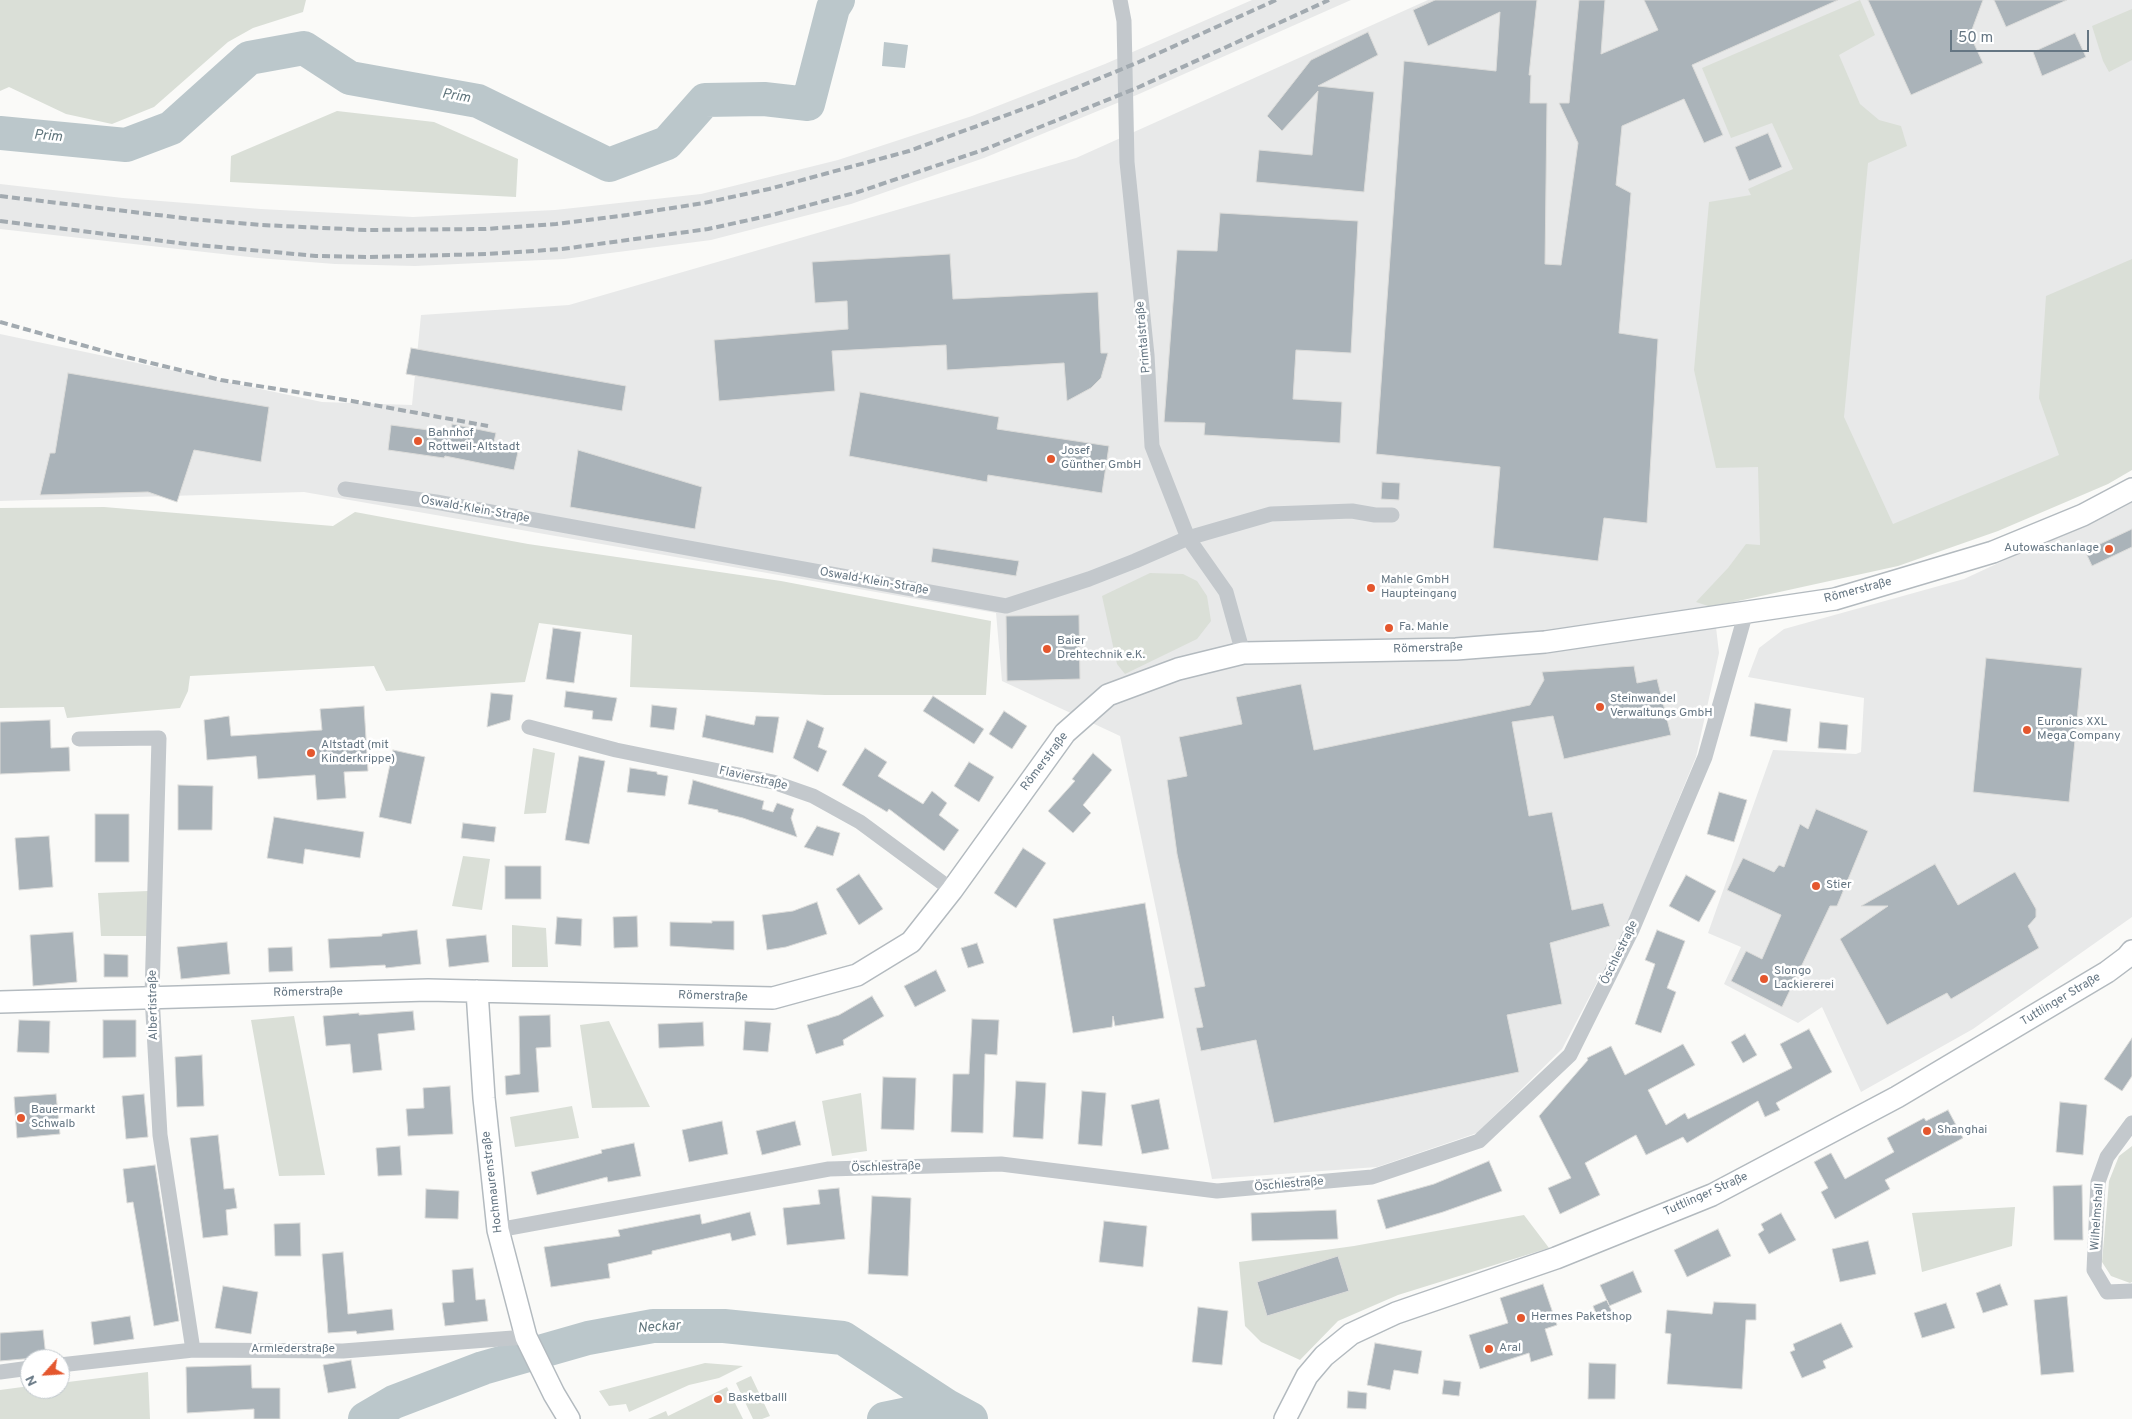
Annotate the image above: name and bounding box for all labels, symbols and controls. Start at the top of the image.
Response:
scale bar [1952,20,2091,52]
text: 50 m [1958,29,1993,48]
water label: Prim [440,86,472,108]
water label: Prim [33,127,63,147]
street label: Primtalstraße [1134,300,1154,374]
place label: Bahnhof Rottweil-Altstadt [428,427,520,455]
marker: Bahnhof Rottweil-Altstadt [412,435,424,447]
place label: Josef Günther GmbH [1061,445,1141,473]
marker: Josef Günther GmbH [1045,453,1057,465]
street label: Oswald-Klein-Straße [420,493,530,527]
place label: Autowaschanlage [2004,542,2099,556]
marker: Autowaschanlage [2103,543,2115,555]
street label: Oswald-Klein-Straße [819,565,929,599]
place label: Mahle GmbH Haupteingang [1381,574,1457,602]
street label: Römerstraße [1823,575,1893,607]
marker: Mahle GmbH Haupteingang [1365,582,1377,594]
place label: Fa. Mahle [1399,621,1449,635]
marker: Fa. Mahle [1383,622,1395,634]
place label: Baier Drehtechnik e.K. [1057,635,1145,663]
street label: Römerstraße [1393,641,1463,657]
marker: Baier Drehtechnik e.K. [1041,643,1053,655]
place label: Steinwandel Verwaltungs GmbH [1610,693,1713,721]
marker: Steinwandel Verwaltungs GmbH [1594,701,1606,713]
place label: Euronics XXL Mega Company [2037,716,2121,744]
marker: Euronics XXL Mega Company [2021,724,2033,736]
street label: Römerstraße [1018,730,1072,794]
place label: Altstadt (mit Kinderkrippe) [321,739,395,767]
marker: Altstadt (mit Kinderkrippe) [305,747,317,759]
street label: Flavierstraße [717,764,789,794]
place label: Stier [1826,879,1852,893]
marker: Stier [1810,880,1822,892]
street label: Öschlestraße [1598,919,1642,987]
place label: Slongo Lackiererei [1774,965,1834,993]
street label: Albertistraße [146,970,162,1040]
street label: Tuttlinger Straße [2018,970,2104,1030]
marker: Slongo Lackiererei [1758,973,1770,985]
street label: Römerstraße [273,985,343,1001]
street label: Römerstraße [678,989,748,1005]
place label: Bauermarkt Schwalb [31,1104,95,1132]
marker: Bauermarkt Schwalb [15,1112,27,1124]
place label: Shanghai [1937,1124,1987,1138]
marker: Shanghai [1921,1125,1933,1137]
street label: Hochmaurenstraße [480,1130,506,1234]
street label: Öschlestraße [851,1160,921,1176]
street label: Tuttlinger Straße [1662,1170,1750,1220]
street label: Öschlestraße [1254,1175,1324,1195]
street label: Wilhelmshall [2088,1183,2108,1251]
place label: Hermes Paketshop [1531,1311,1632,1325]
marker: Hermes Paketshop [1515,1312,1527,1324]
water label: Neckar [637,1318,681,1338]
place label: Aral [1499,1342,1521,1356]
street label: Armlederstraße [251,1343,335,1357]
marker: Aral [1483,1343,1495,1355]
north arrow [20,1349,70,1399]
text: N [22,1372,42,1389]
place label: Basketballl [728,1392,787,1406]
marker: Basketballl [712,1393,724,1405]

